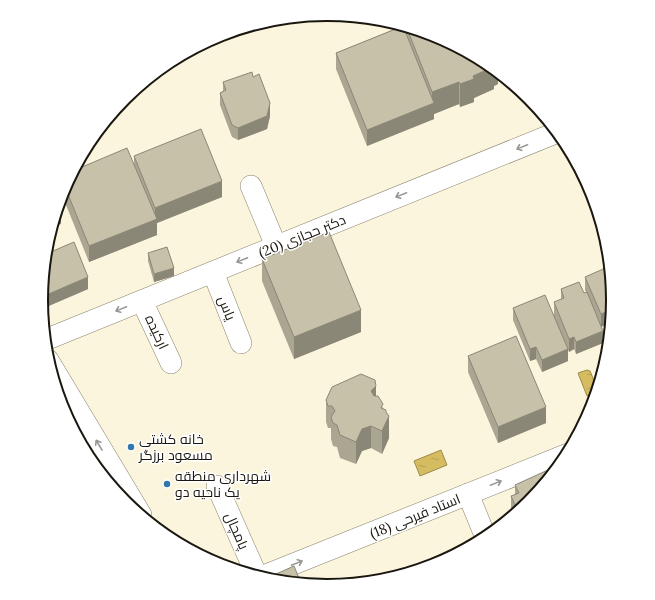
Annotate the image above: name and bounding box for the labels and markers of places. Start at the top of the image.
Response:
place label: خانه کشتی مسعود برزگر [138,430,213,464]
marker: خانه کشتی مسعود برزگر [126,442,136,452]
place label: شهرداری منطقه یک ناحیه دو [175,467,271,501]
marker: شهرداری منطقه یک ناحیه دو [162,479,172,489]

